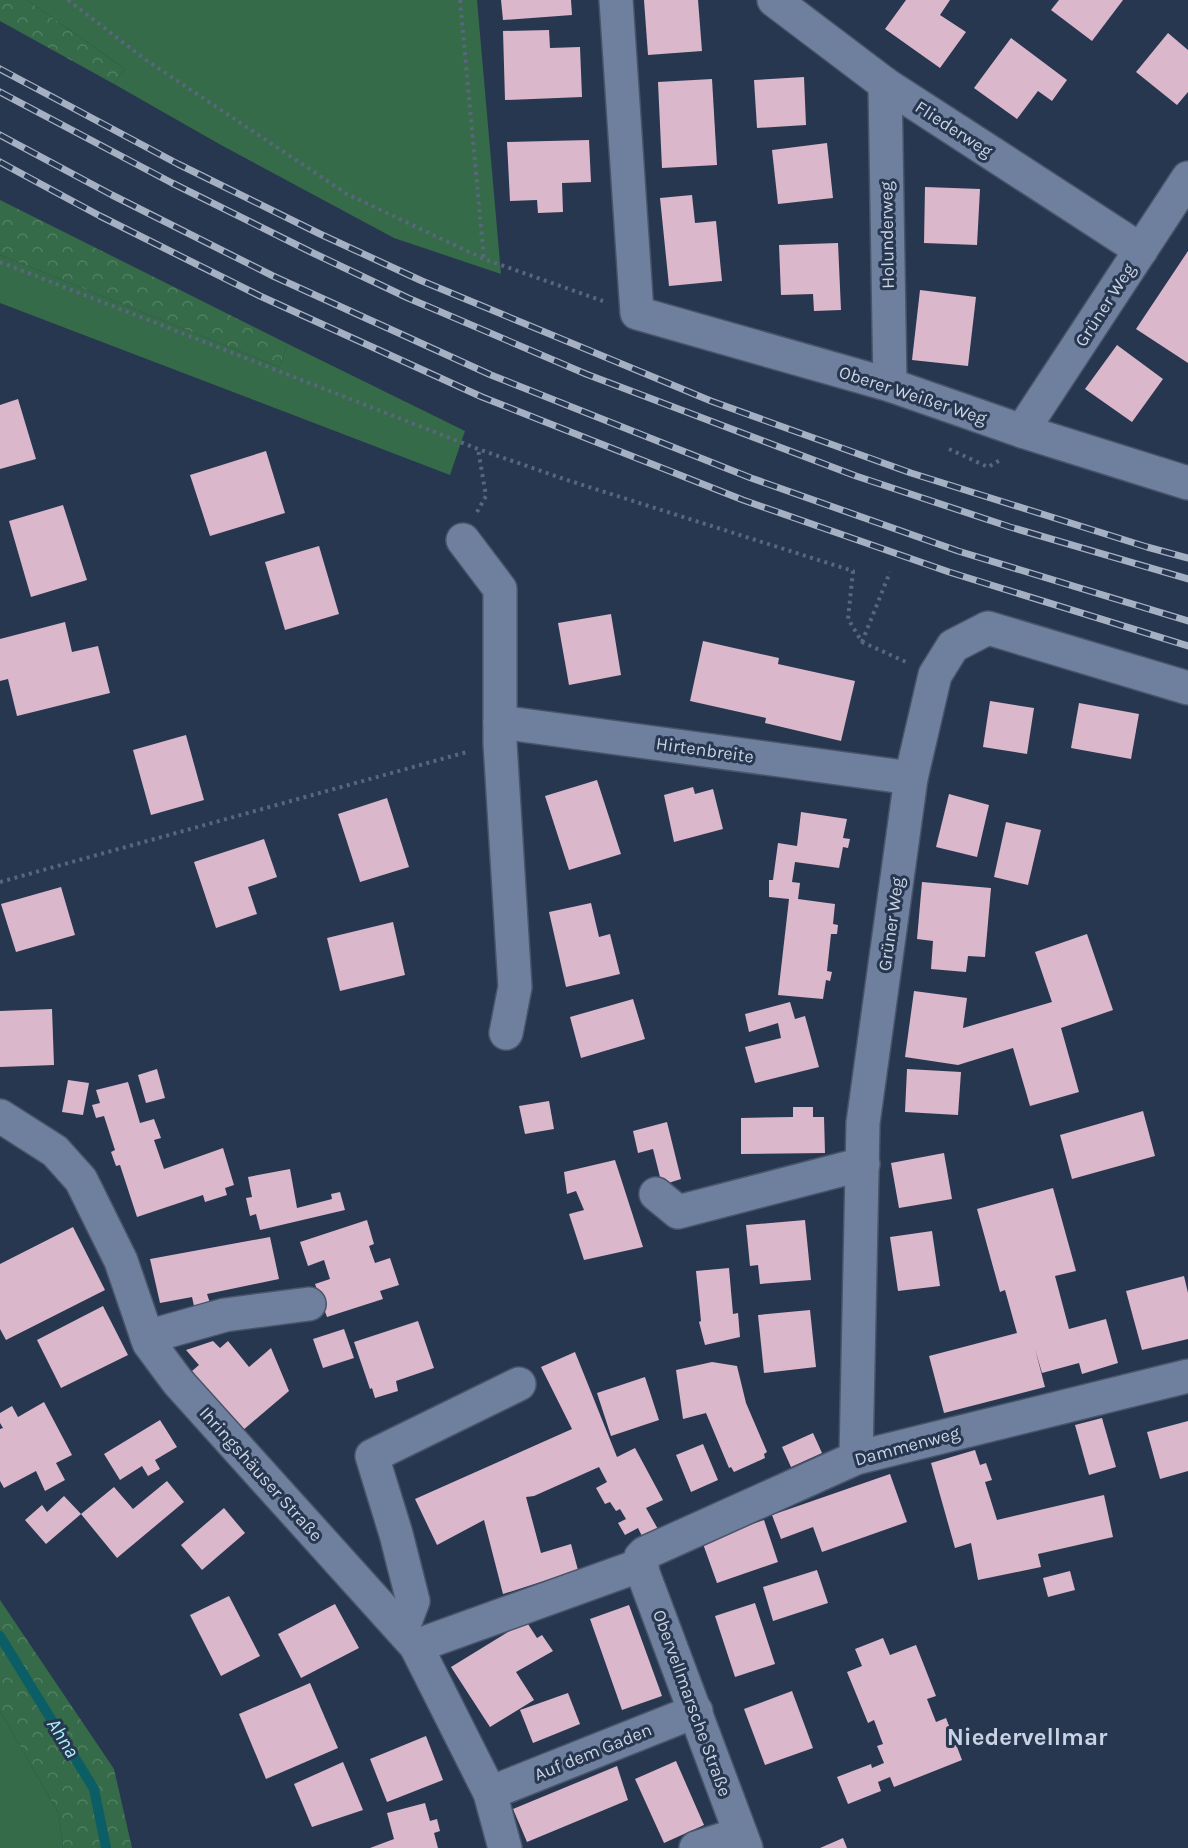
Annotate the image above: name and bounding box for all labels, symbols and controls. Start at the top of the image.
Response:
street label: Fliederweg [911,96,997,162]
street label: Holunderweg [875,181,899,289]
street label: Grüner Weg [1070,259,1140,351]
street label: Oberer Weißer Weg [836,361,990,429]
street label: Hirtenbreite [655,732,755,768]
street label: Grüner Weg [874,876,908,972]
street label: Ihringshäuser Straße [195,1402,327,1546]
street label: Dammenweg [852,1421,962,1471]
street label: Obervellmarsche Straße [648,1607,736,1799]
water label: Ahna [42,1714,84,1762]
street label: Auf dem Gaden [531,1718,655,1786]
district label: Niedervellmar [947,1723,1108,1751]

